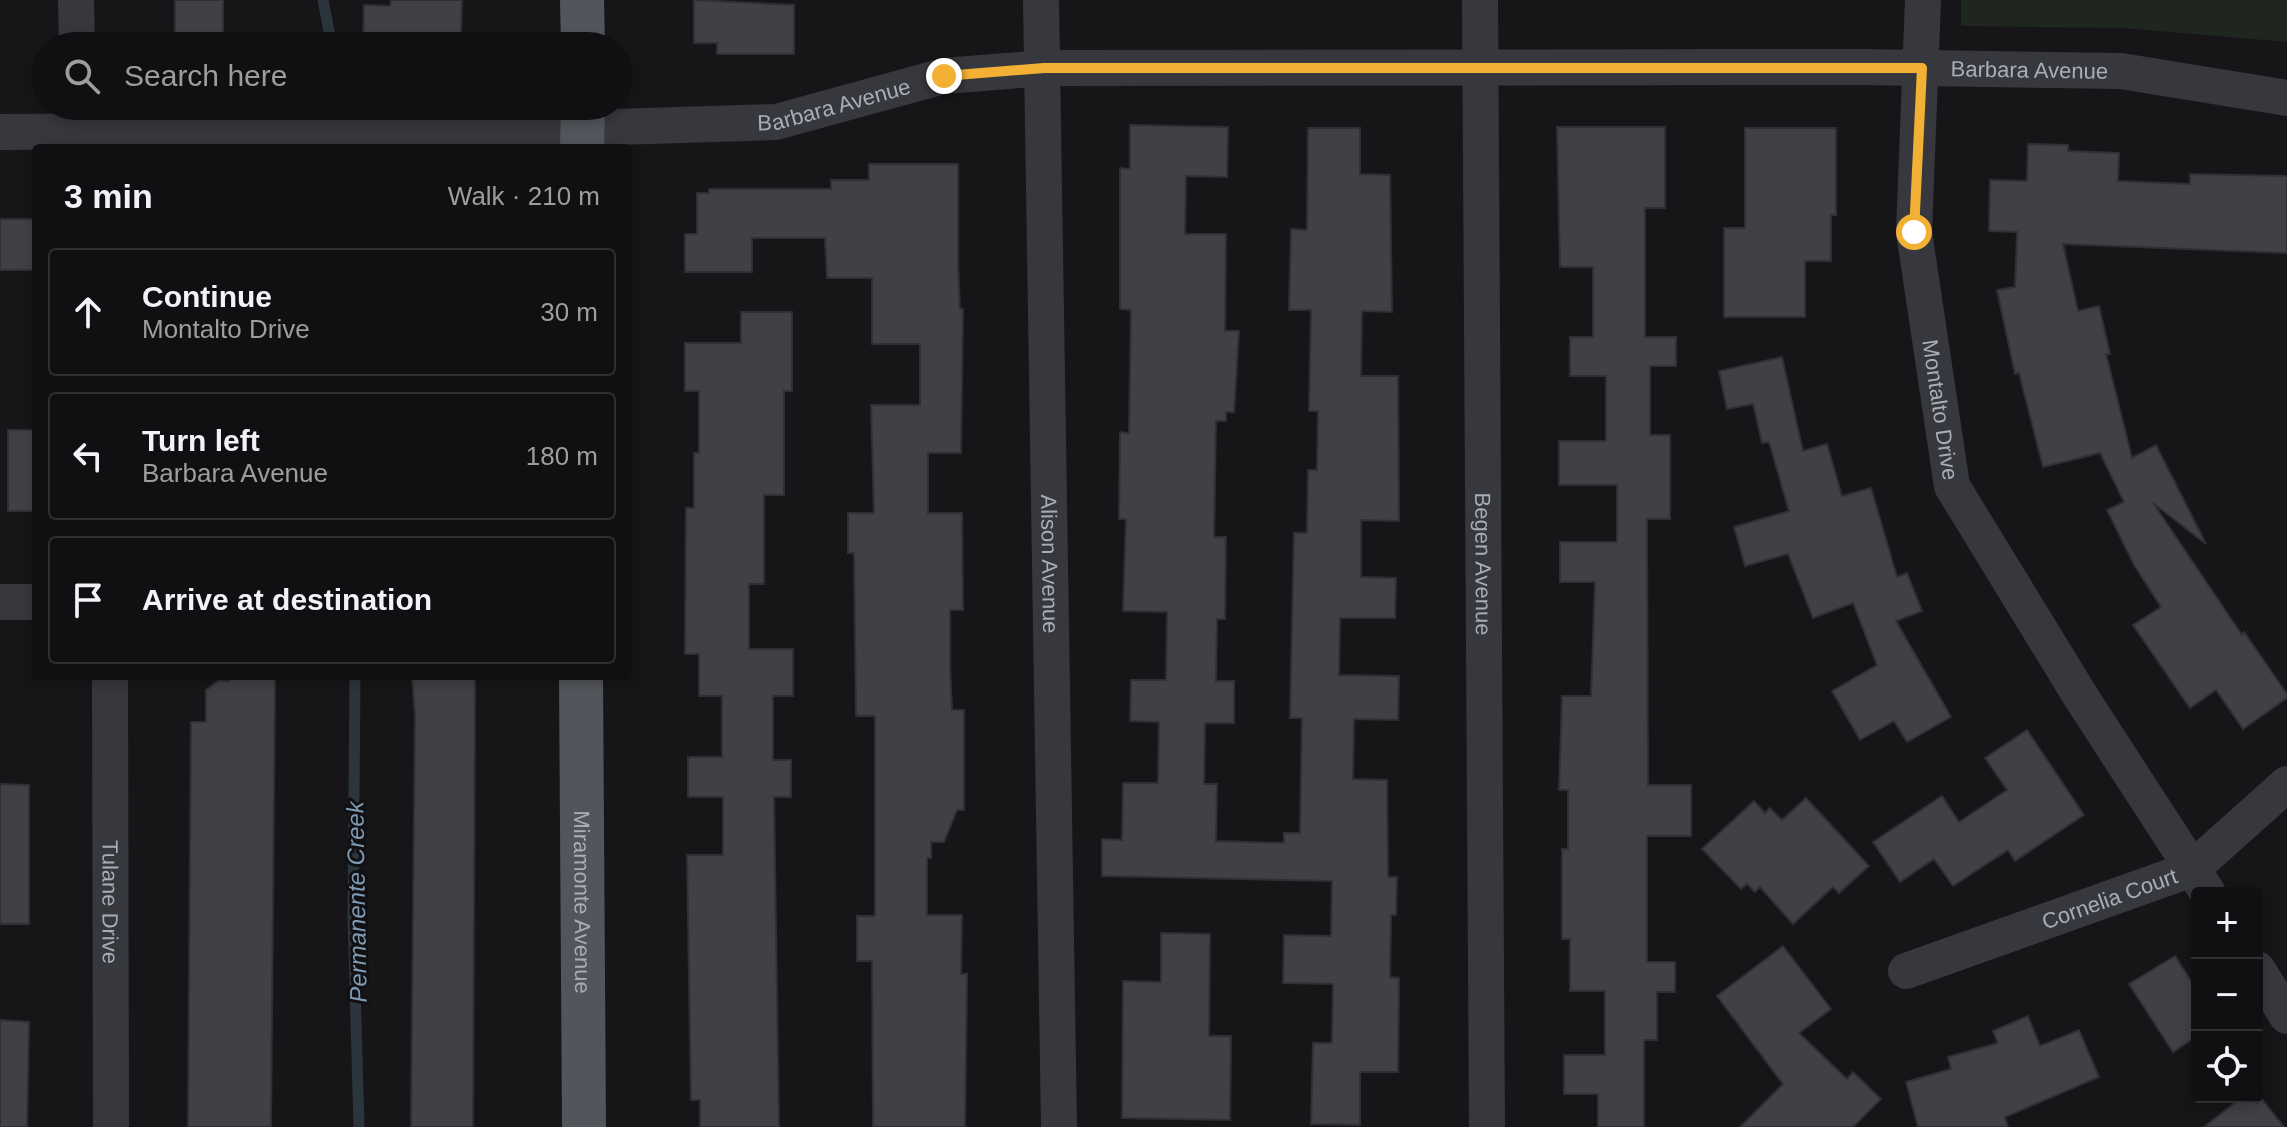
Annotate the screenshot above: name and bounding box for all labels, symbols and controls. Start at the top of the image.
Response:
search box [32,32,632,120]
icon: search [60,54,104,98]
street label: Barbara Avenue [1950,56,2108,84]
route end [926,58,962,94]
text: Search here [124,59,287,92]
street label: Barbara Avenue [757,74,913,136]
text: 3 min [64,177,153,215]
text: Walk · 210 m [448,181,600,211]
route start [1896,214,1932,250]
text: Continue [142,280,272,313]
icon: ahead [66,290,110,334]
text: 30 m [540,297,598,327]
text: Montalto Drive [142,314,310,344]
street label: Montalto Drive [1917,338,1963,482]
text: Turn left [142,424,260,457]
icon: left [66,434,110,478]
text: 180 m [526,441,598,471]
text: Barbara Avenue [142,458,328,488]
street label: Begen Avenue [1470,492,1496,636]
street label: Alison Avenue [1036,494,1063,634]
icon: arrive [66,578,110,622]
text: Arrive at destination [142,583,432,616]
water label: Permanente Creek [341,799,372,1003]
street label: Miramonte Avenue [569,810,595,994]
street label: Tulane Drive [97,840,123,964]
street label: Cornelia Court [2039,863,2181,935]
map controls [2191,887,2263,1103]
button: + [2191,887,2263,959]
button: − [2191,959,2263,1031]
button: locate [2191,1031,2263,1103]

